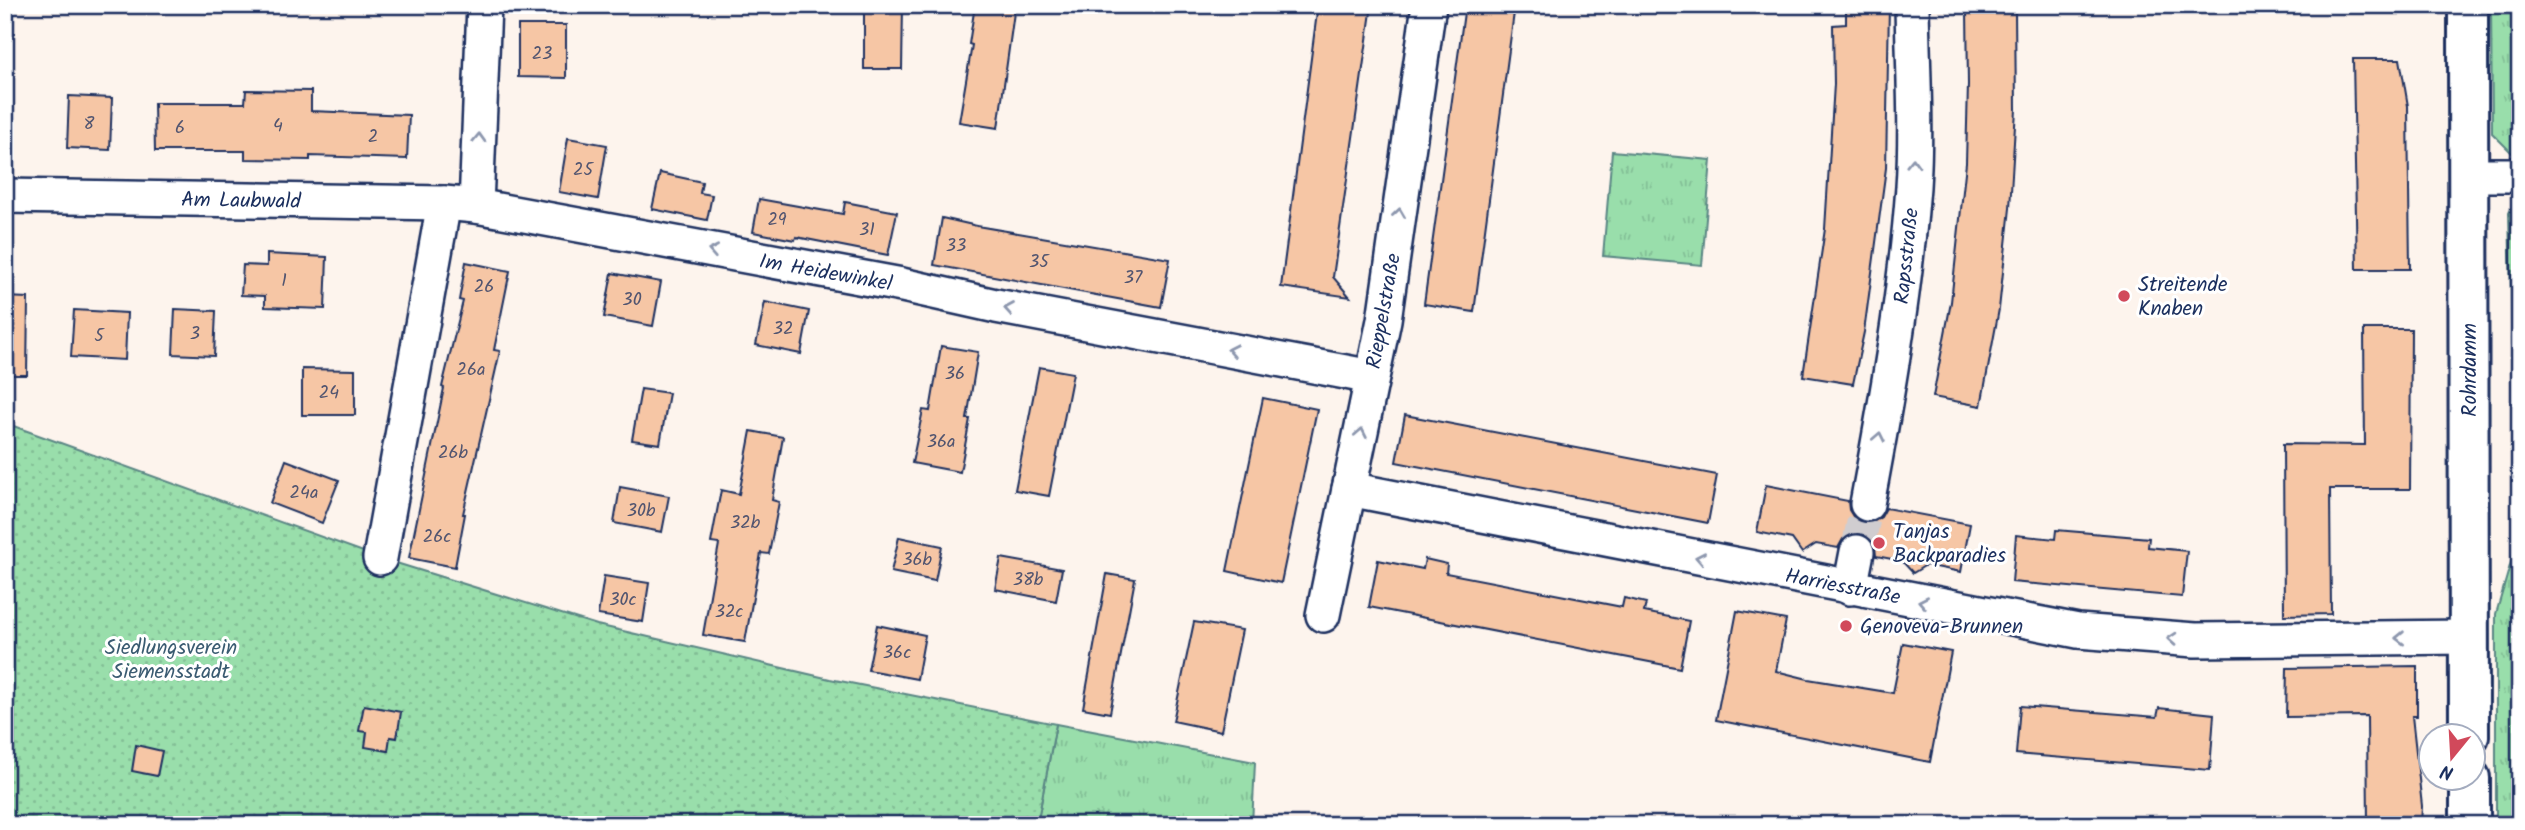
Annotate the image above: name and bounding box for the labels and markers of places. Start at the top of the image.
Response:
place label: Streitende Knaben [2138,269,2228,326]
marker: Streitende Knaben [2116,288,2132,304]
place label: Tanjas Backparadies [1893,516,2006,573]
marker: Tanjas Backparadies [1871,535,1887,551]
place label: Genoveva-Brunnen [1860,611,2023,644]
marker: Genoveva-Brunnen [1838,618,1854,634]

